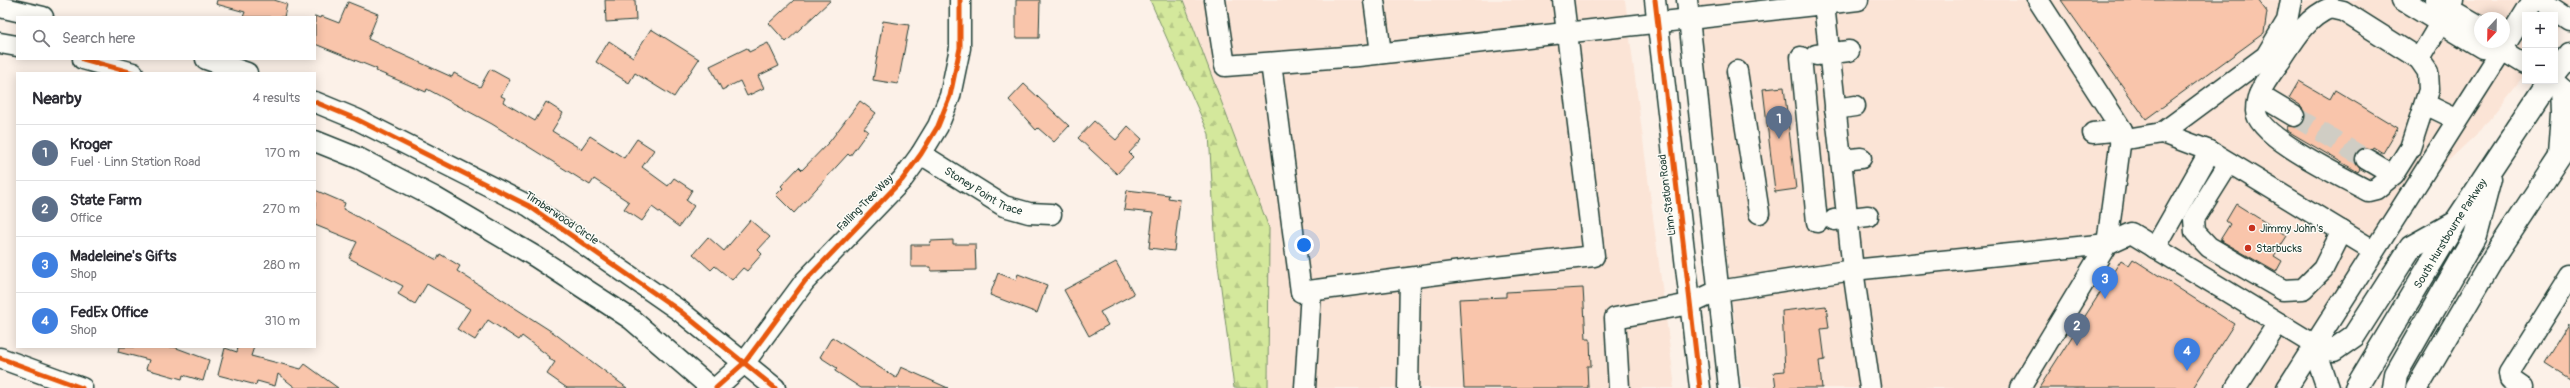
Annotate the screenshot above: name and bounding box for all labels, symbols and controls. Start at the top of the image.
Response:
north arrow [2474,12,2510,48]
map controls [2522,12,2558,84]
button: + [2522,12,2558,48]
search box [16,16,316,60]
icon: search [30,27,52,49]
text: Search here [62,29,135,48]
button: − [2522,48,2558,84]
text: Nearby [32,88,81,109]
text: 4 results [253,90,300,106]
pin: 1 [1766,106,1792,139]
text: Kroger [70,135,112,154]
text: 1 [42,145,48,161]
text: 170 m [265,145,300,161]
street label: Linn Station Road [1656,153,1678,237]
text: Fuel · Linn Station Road [70,154,201,170]
street label: Stoney Point Trace [942,164,1025,218]
street label: Falling Tree Way [834,172,896,234]
street label: South Hurstbourne Parkway [2411,176,2489,291]
street label: Timberwood Circle [523,189,602,248]
text: State Farm [70,191,142,210]
text: 2 [41,201,49,217]
text: 270 m [263,201,300,217]
text: Office [70,210,102,226]
place label: Jimmy John's [2260,222,2323,235]
marker: Jimmy John's [2247,223,2257,233]
your location [1294,235,1314,255]
place label: Starbucks [2256,242,2302,255]
marker: Starbucks [2243,243,2253,253]
text: Madeleine's Gifts [70,247,176,266]
text: 3 [41,257,49,273]
text: 280 m [263,257,300,273]
text: Shop [70,266,97,282]
pin: 3 [2092,266,2118,299]
text: FedEx Office [70,303,148,322]
text: 4 [41,313,49,329]
text: 310 m [264,313,300,329]
pin: 2 [2064,313,2090,346]
text: Shop [70,322,97,338]
pin: 4 [2174,338,2200,371]

